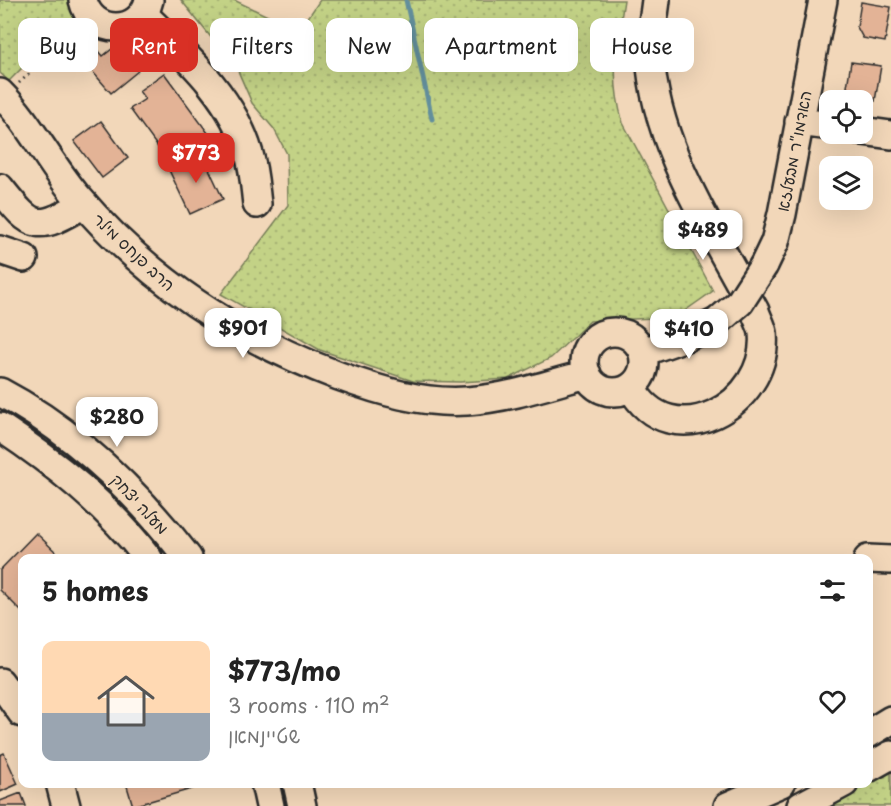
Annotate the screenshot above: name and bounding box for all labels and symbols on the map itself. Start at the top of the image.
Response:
street label: האדמו"ר מבעלזא [770,88,817,213]
pin: $773 [160,133,232,184]
street label: הרב פנחס מילר [88,207,181,296]
pin: $489 [667,210,739,261]
pin: $901 [207,308,279,359]
pin: $410 [653,309,725,360]
pin: $280 [81,397,153,448]
street label: מעלה יצחק [106,468,175,539]

